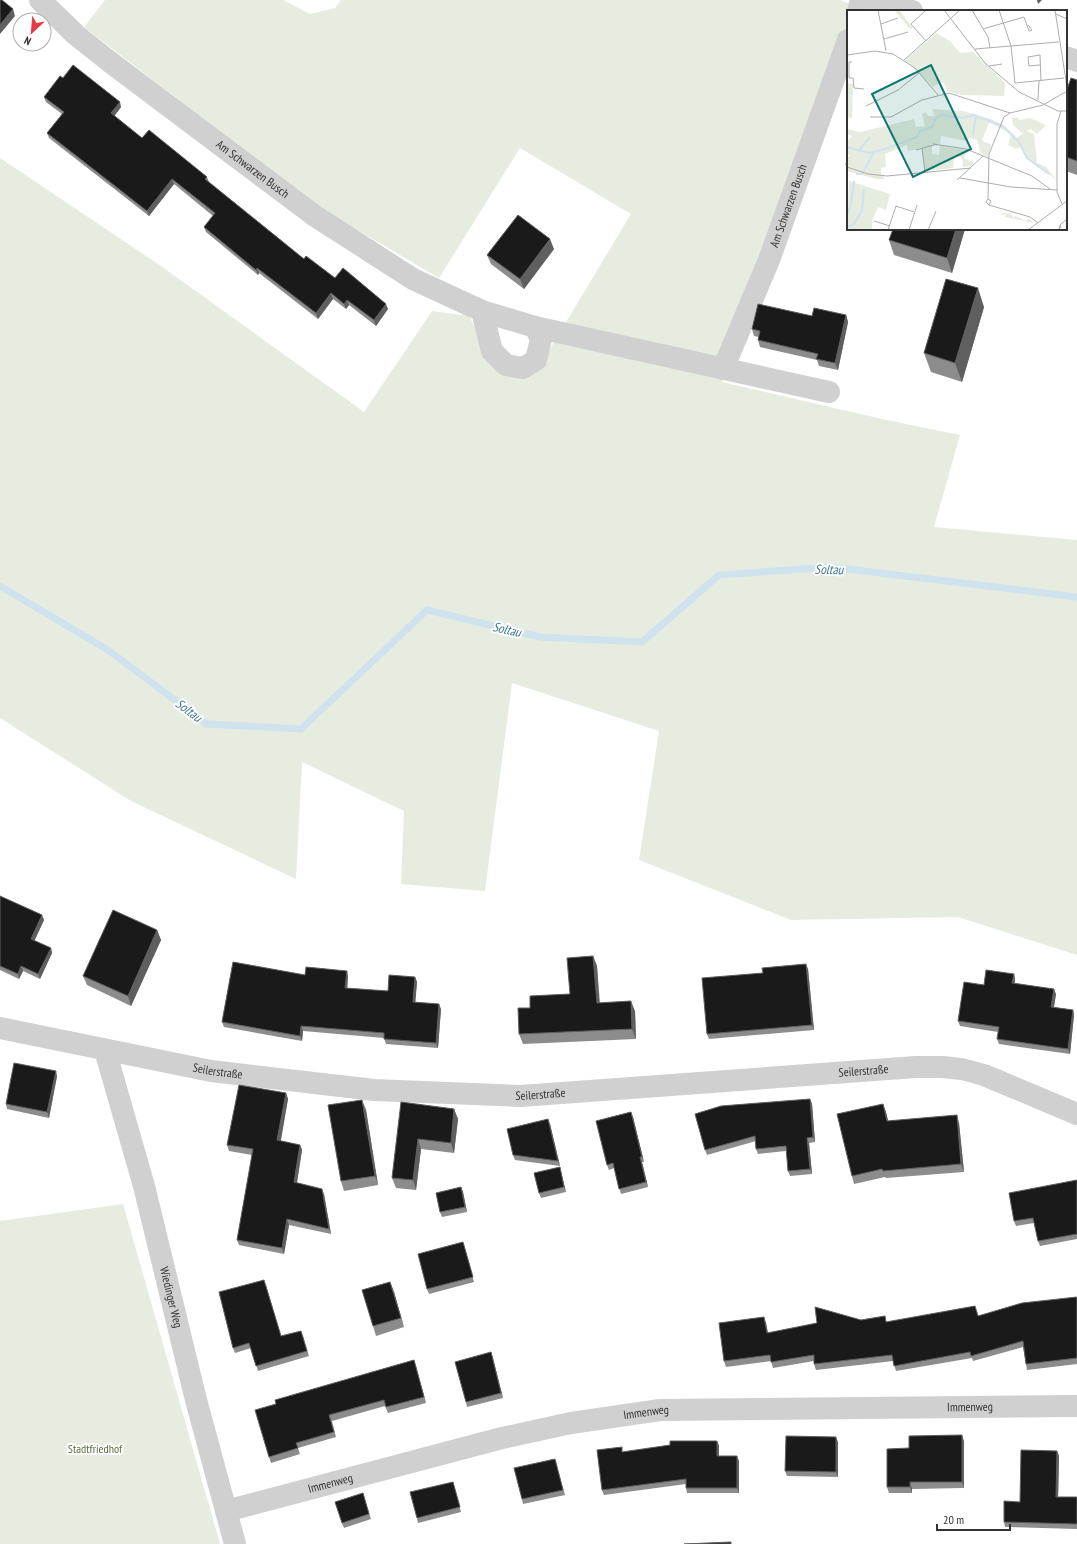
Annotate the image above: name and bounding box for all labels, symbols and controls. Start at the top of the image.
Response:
inset map [847,10,1067,230]
north arrow [12,12,52,52]
text: N [22,33,33,49]
street label: Am Schwarzen Busch [213,136,292,201]
street label: Am Schwarzen Busch [766,162,810,249]
water label: Soltau [815,561,845,578]
water label: Soltau [491,618,524,641]
water label: Soltau [172,695,206,727]
street label: Seilerstraße [192,1059,243,1082]
street label: Seilerstraße [838,1061,889,1080]
street label: Seilerstraße [515,1085,566,1103]
street label: Wiedinger Weg [157,1265,186,1329]
street label: Immenweg [947,1399,993,1414]
street label: Immenweg [622,1402,669,1422]
park label: Stadtfriedhof [68,1441,123,1456]
street label: Immenweg [306,1470,354,1496]
scale bar [937,1506,1010,1532]
text: 20 m [943,1512,964,1527]

